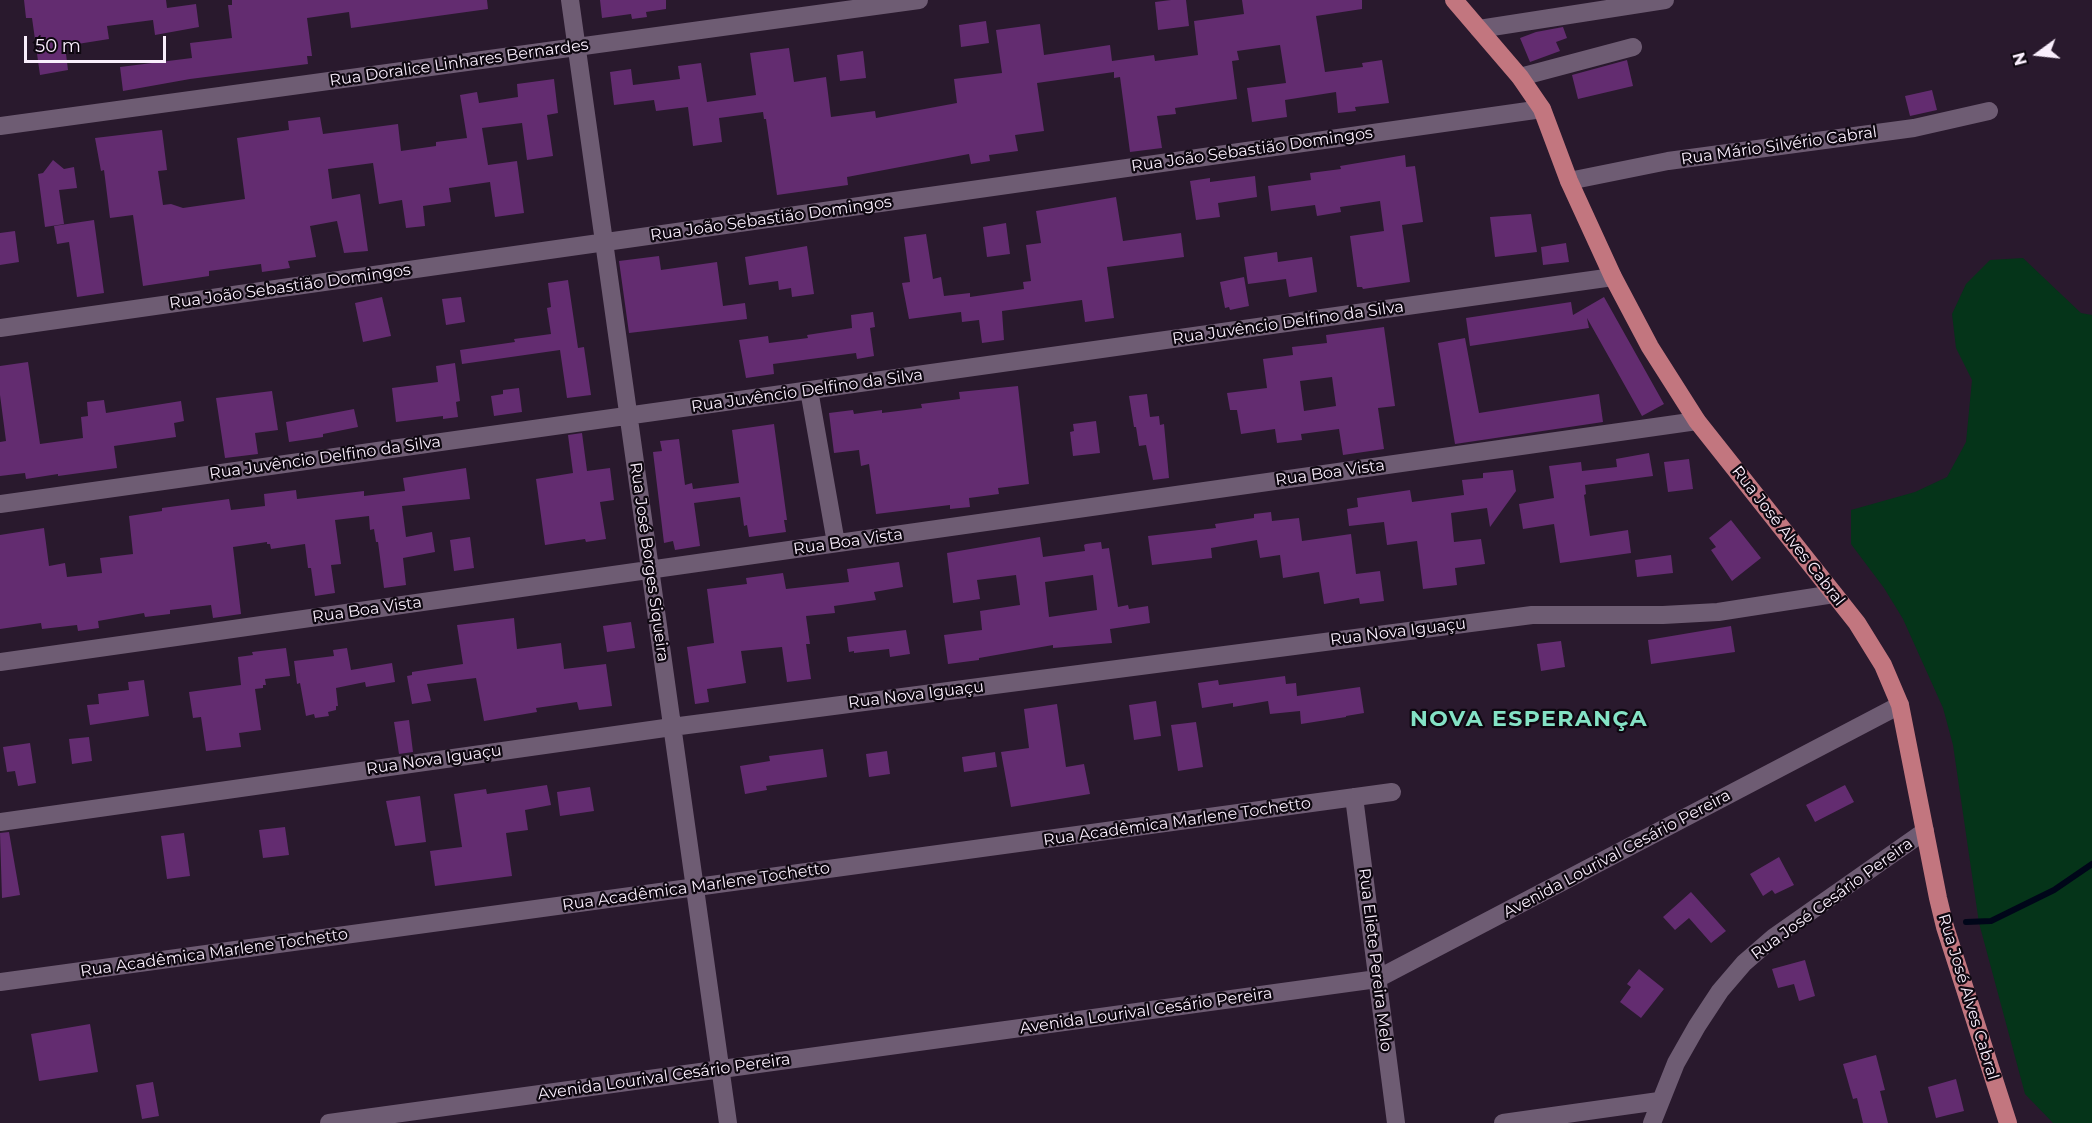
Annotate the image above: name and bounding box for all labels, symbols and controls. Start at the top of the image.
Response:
scale bar [27,24,170,62]
north arrow [2008,24,2068,84]
text: 50 m [35,35,81,57]
street label: Rua Doralice Linhares Bernardes [328,35,590,91]
text: N [2009,50,2031,67]
street label: Rua Mário Silvério Cabral [1680,123,1878,169]
street label: Rua João Sebastião Domingos [1130,124,1374,176]
street label: Rua João Sebastião Domingos [649,193,893,245]
street label: Rua João Sebastião Domingos [168,261,412,313]
street label: Rua Juvêncio Delfino da Silva [1171,297,1405,349]
street label: Rua Juvêncio Delfino da Silva [690,365,924,417]
street label: Rua Juvêncio Delfino da Silva [208,432,442,484]
street label: Rua Boa Vista [1274,456,1386,490]
street label: Rua José Borges Siqueira [625,461,673,663]
street label: Rua José Alves Cabral [1727,462,1849,610]
street label: Rua Boa Vista [792,525,904,559]
street label: Rua Boa Vista [311,593,423,627]
street label: Rua Nova Iguaçu [1329,614,1467,650]
street label: Rua Nova Iguaçu [847,677,985,713]
district label: NOVA ESPERANÇA [1410,707,1648,733]
street label: Rua Nova Iguaçu [365,741,503,779]
street label: Avenida Lourival Cesário Pereira [1500,786,1734,922]
street label: Rua Acadêmica Marlene Tochetto [1042,794,1312,850]
street label: Rua José Cesário Pereira [1748,834,1916,964]
street label: Rua Acadêmica Marlene Tochetto [561,859,831,915]
street label: Rua Eliete Pereira Melo [1354,867,1396,1053]
street label: Rua José Alves Cabral [1934,912,2002,1082]
street label: Rua Acadêmica Marlene Tochetto [79,925,349,981]
street label: Avenida Lourival Cesário Pereira [1019,984,1273,1038]
street label: Avenida Lourival Cesário Pereira [537,1050,791,1104]

